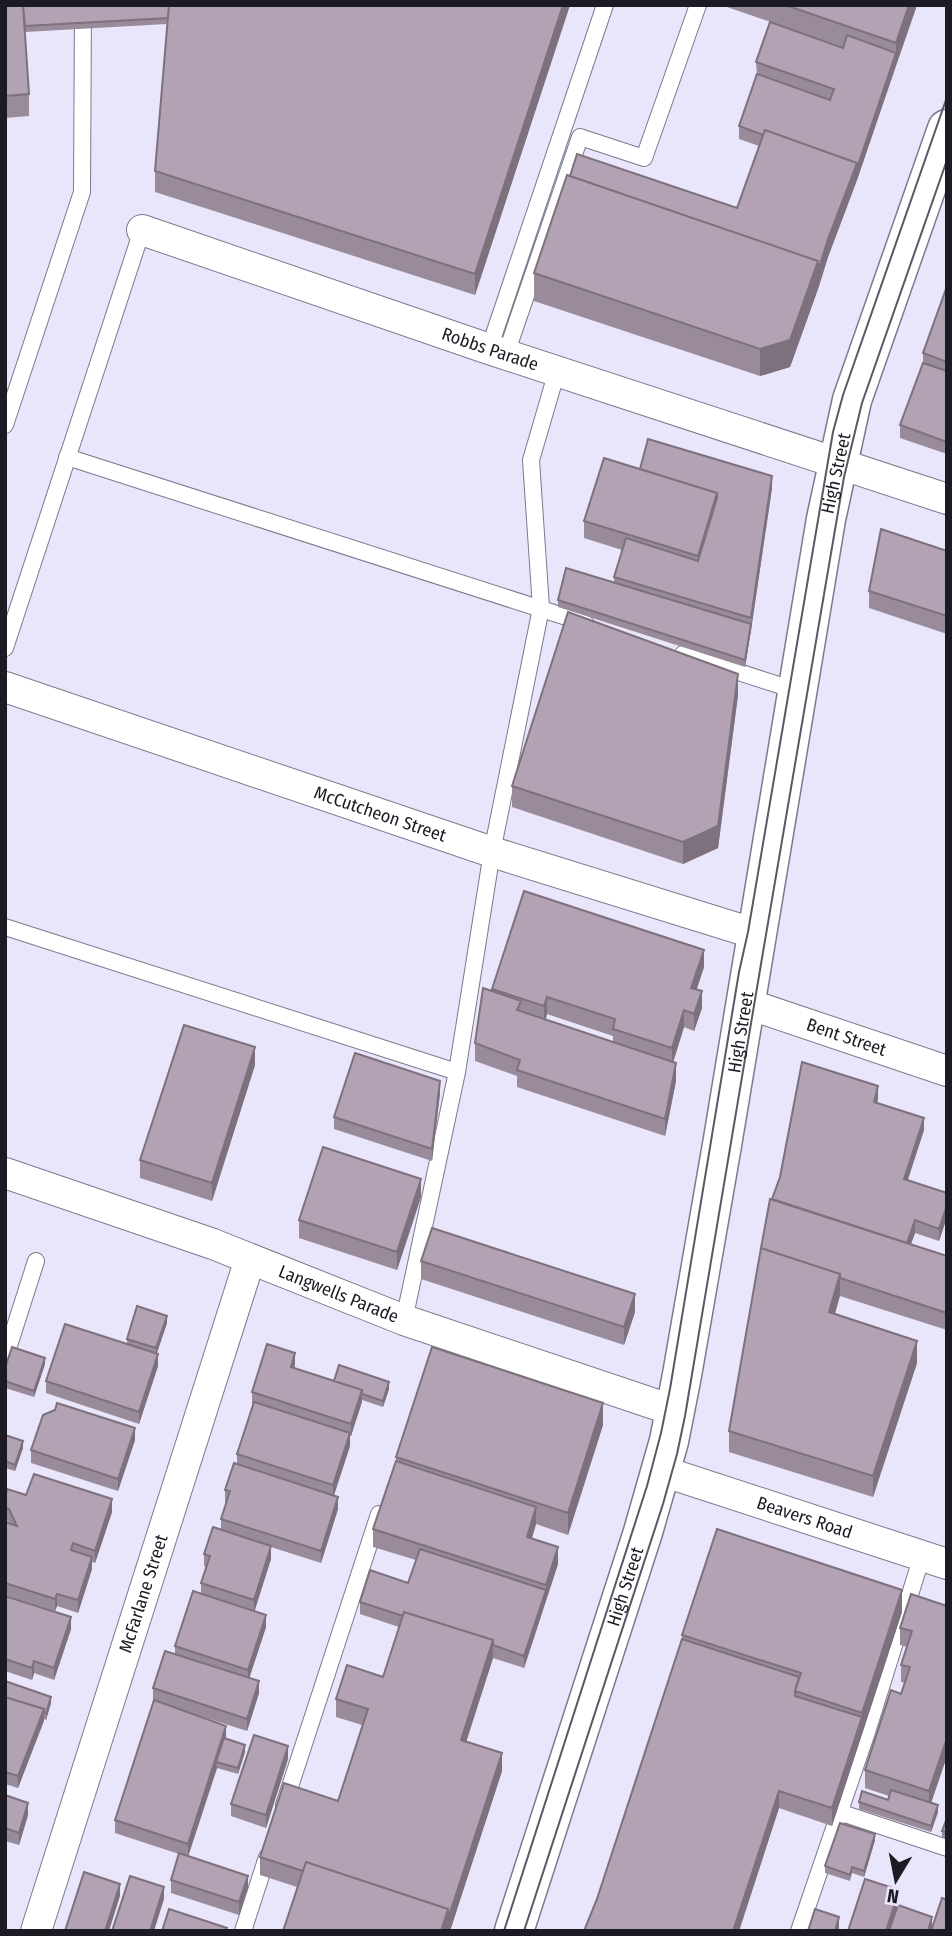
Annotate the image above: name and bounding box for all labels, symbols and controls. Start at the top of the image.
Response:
street label: Robbs Parade [439,323,541,375]
street label: High Street [816,431,855,516]
street label: McCutcheon Street [311,782,449,847]
street label: High Street [723,990,758,1074]
street label: Bent Street [804,1014,889,1061]
street label: Langwells Parade [275,1260,402,1328]
street label: Beavers Road [754,1492,855,1543]
street label: McFarlane Street [114,1532,173,1656]
street label: High Street [602,1544,648,1629]
north arrow [861,1845,931,1915]
text: N [886,1884,901,1909]

